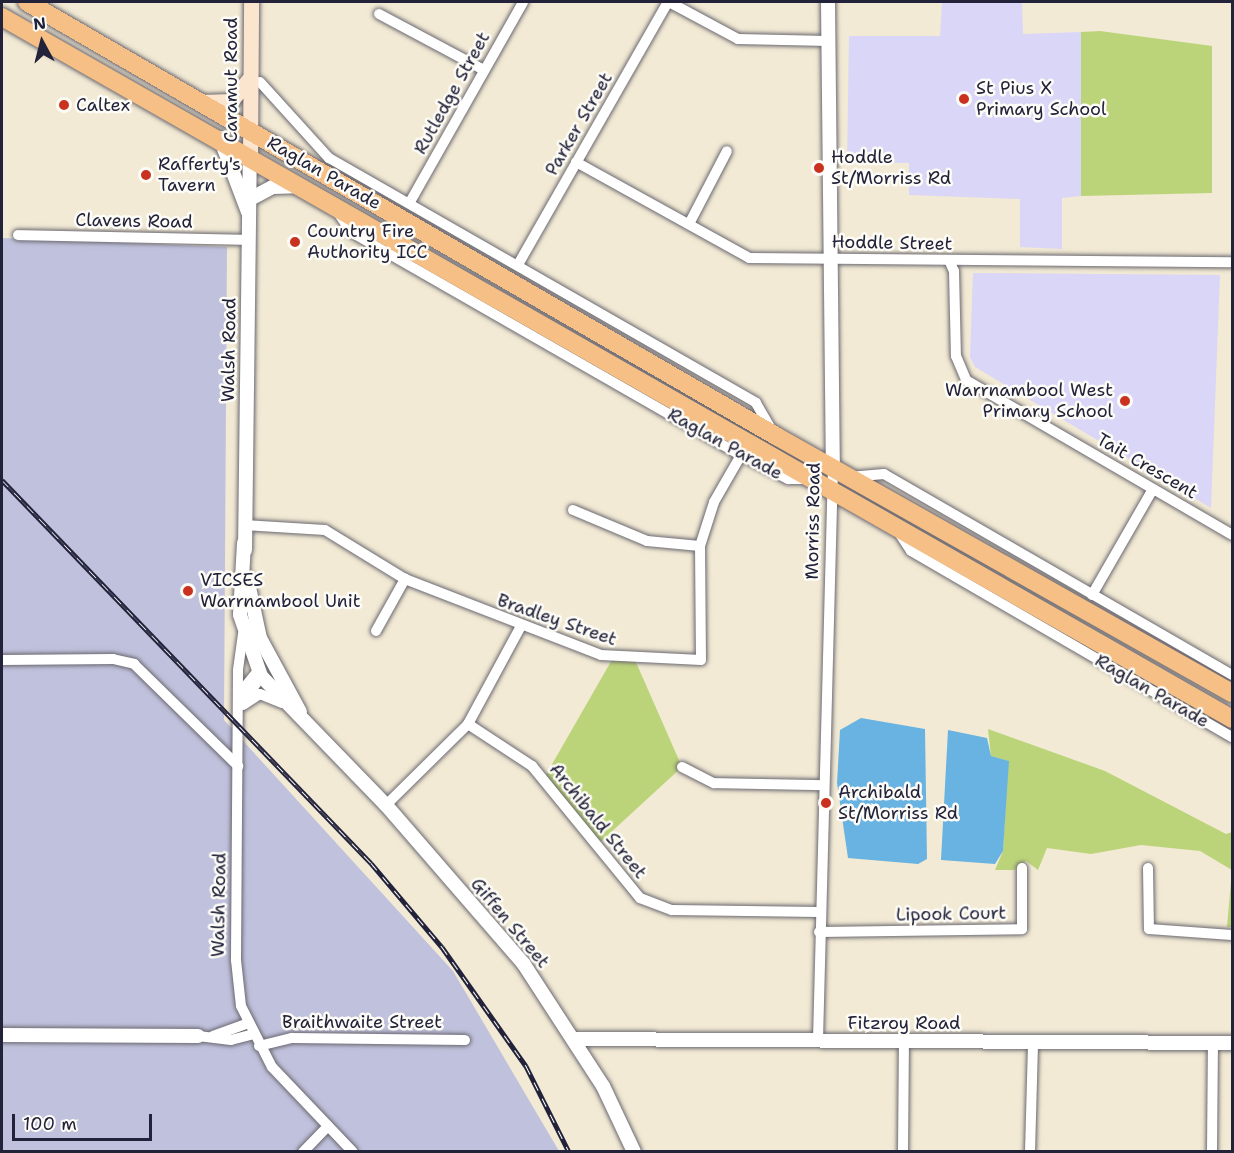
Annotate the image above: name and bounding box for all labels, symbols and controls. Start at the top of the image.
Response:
north arrow [12,12,72,72]
text: N [32,12,47,35]
street label: Caramut Road [220,17,242,143]
street label: Rutledge Street [409,28,495,158]
street label: Parker Street [541,69,617,179]
place label: St Pius X Primary School [976,78,1106,121]
marker: St Pius X Primary School [957,92,971,106]
place label: Caltex [76,94,130,116]
marker: Caltex [57,98,71,112]
street label: Raglan Parade [263,132,385,214]
place label: Hoddle St/Morriss Rd [831,147,951,190]
place label: Rafferty's Tavern [158,154,241,196]
marker: Hoddle St/Morriss Rd [812,161,826,175]
marker: Rafferty's Tavern [139,168,153,182]
street label: Clavens Road [75,209,193,233]
place label: Country Fire Authority ICC [307,221,427,264]
street label: Hoddle Street [831,231,953,255]
marker: Country Fire Authority ICC [288,235,302,249]
street label: Walsh Road [217,298,241,402]
place label: Warrnambool West Primary School [945,380,1113,422]
marker: Warrnambool West Primary School [1118,394,1132,408]
street label: Raglan Parade [664,404,786,484]
street label: Tait Crescent [1093,428,1201,504]
street label: Morriss Road [801,462,825,580]
place label: VICSES Warrnambool Unit [200,570,361,612]
marker: VICSES Warrnambool Unit [181,584,195,598]
street label: Bradley Street [494,589,620,651]
street label: Raglan Parade [1091,650,1213,732]
street label: Archibald Street [545,759,651,883]
place label: Archibald St/Morriss Rd [838,782,958,824]
marker: Archibald St/Morriss Rd [819,796,833,810]
street label: Walsh Road [207,853,231,957]
street label: Giffen Street [466,873,554,973]
street label: Lipook Court [896,902,1006,926]
street label: Braithwaite Street [282,1011,442,1033]
street label: Fitzroy Road [848,1012,960,1034]
scale bar [15,1102,154,1140]
text: 100 m [23,1112,77,1136]

